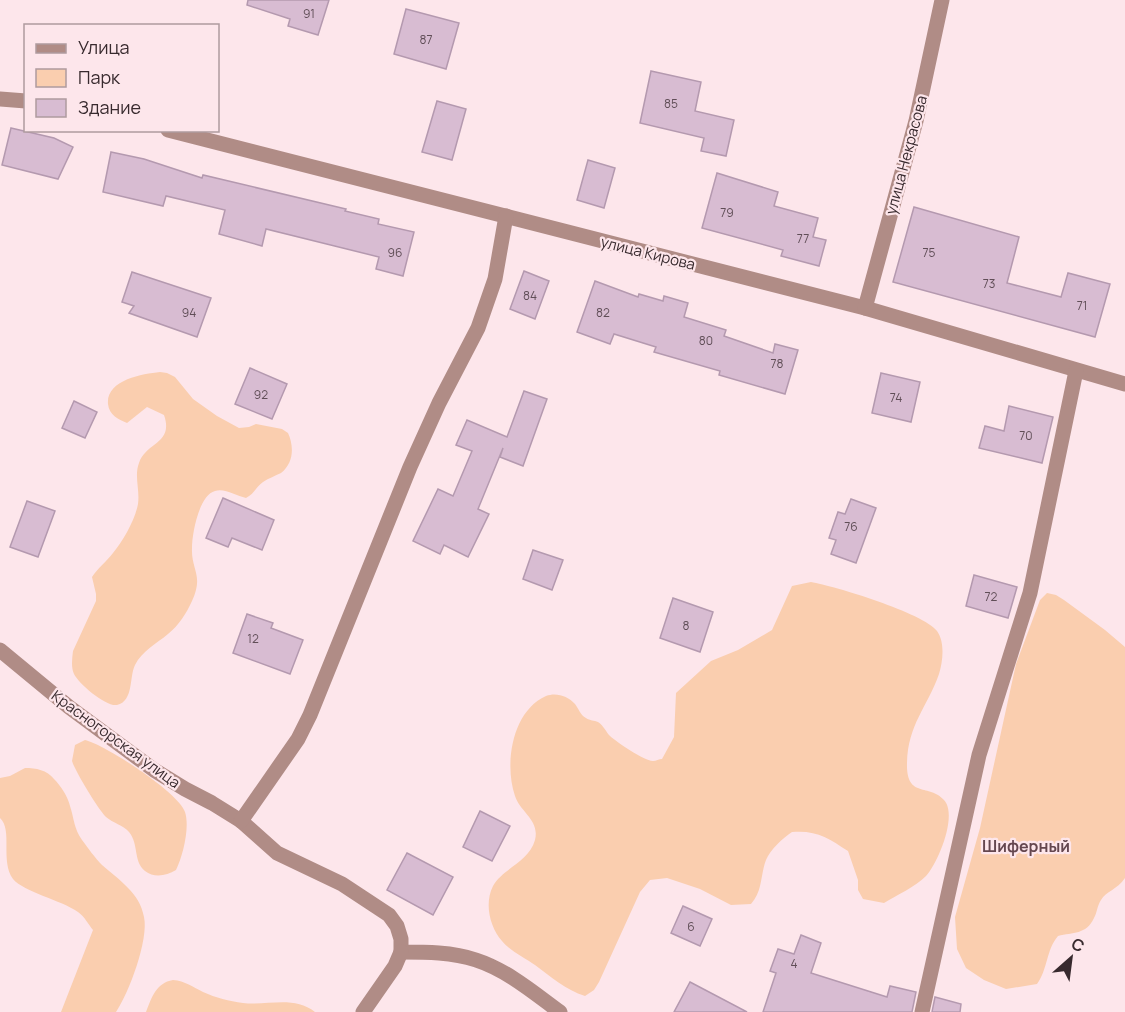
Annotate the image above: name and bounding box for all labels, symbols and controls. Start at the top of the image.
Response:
house number: 91 [303,5,315,22]
legend [24,24,219,132]
house number: 87 [420,31,433,48]
text: Улица [78,35,130,59]
text: Парк [78,65,121,89]
street label: улица Некрасова [880,93,932,217]
text: Здание [78,95,141,119]
house number: 85 [664,95,678,112]
house number: 79 [720,204,734,221]
house number: 77 [797,230,809,247]
street label: улица Кирова [598,231,698,275]
house number: 96 [388,244,402,261]
house number: 75 [923,244,936,261]
house number: 73 [983,275,995,292]
house number: 84 [523,287,537,304]
house number: 71 [1077,297,1087,314]
house number: 94 [182,304,196,321]
house number: 82 [596,304,610,321]
house number: 80 [699,332,713,349]
house number: 78 [771,355,784,372]
house number: 92 [254,386,268,403]
house number: 74 [890,389,902,406]
house number: 70 [1019,427,1033,444]
house number: 76 [844,518,858,535]
house number: 72 [985,588,998,605]
house number: 8 [683,617,690,634]
house number: 12 [247,630,259,647]
street label: Красногорская улица [47,685,185,793]
district label: Шиферный [982,835,1070,857]
house number: 6 [687,918,695,935]
north arrow [1041,928,1101,988]
text: С [1068,932,1089,957]
house number: 4 [790,955,798,972]

